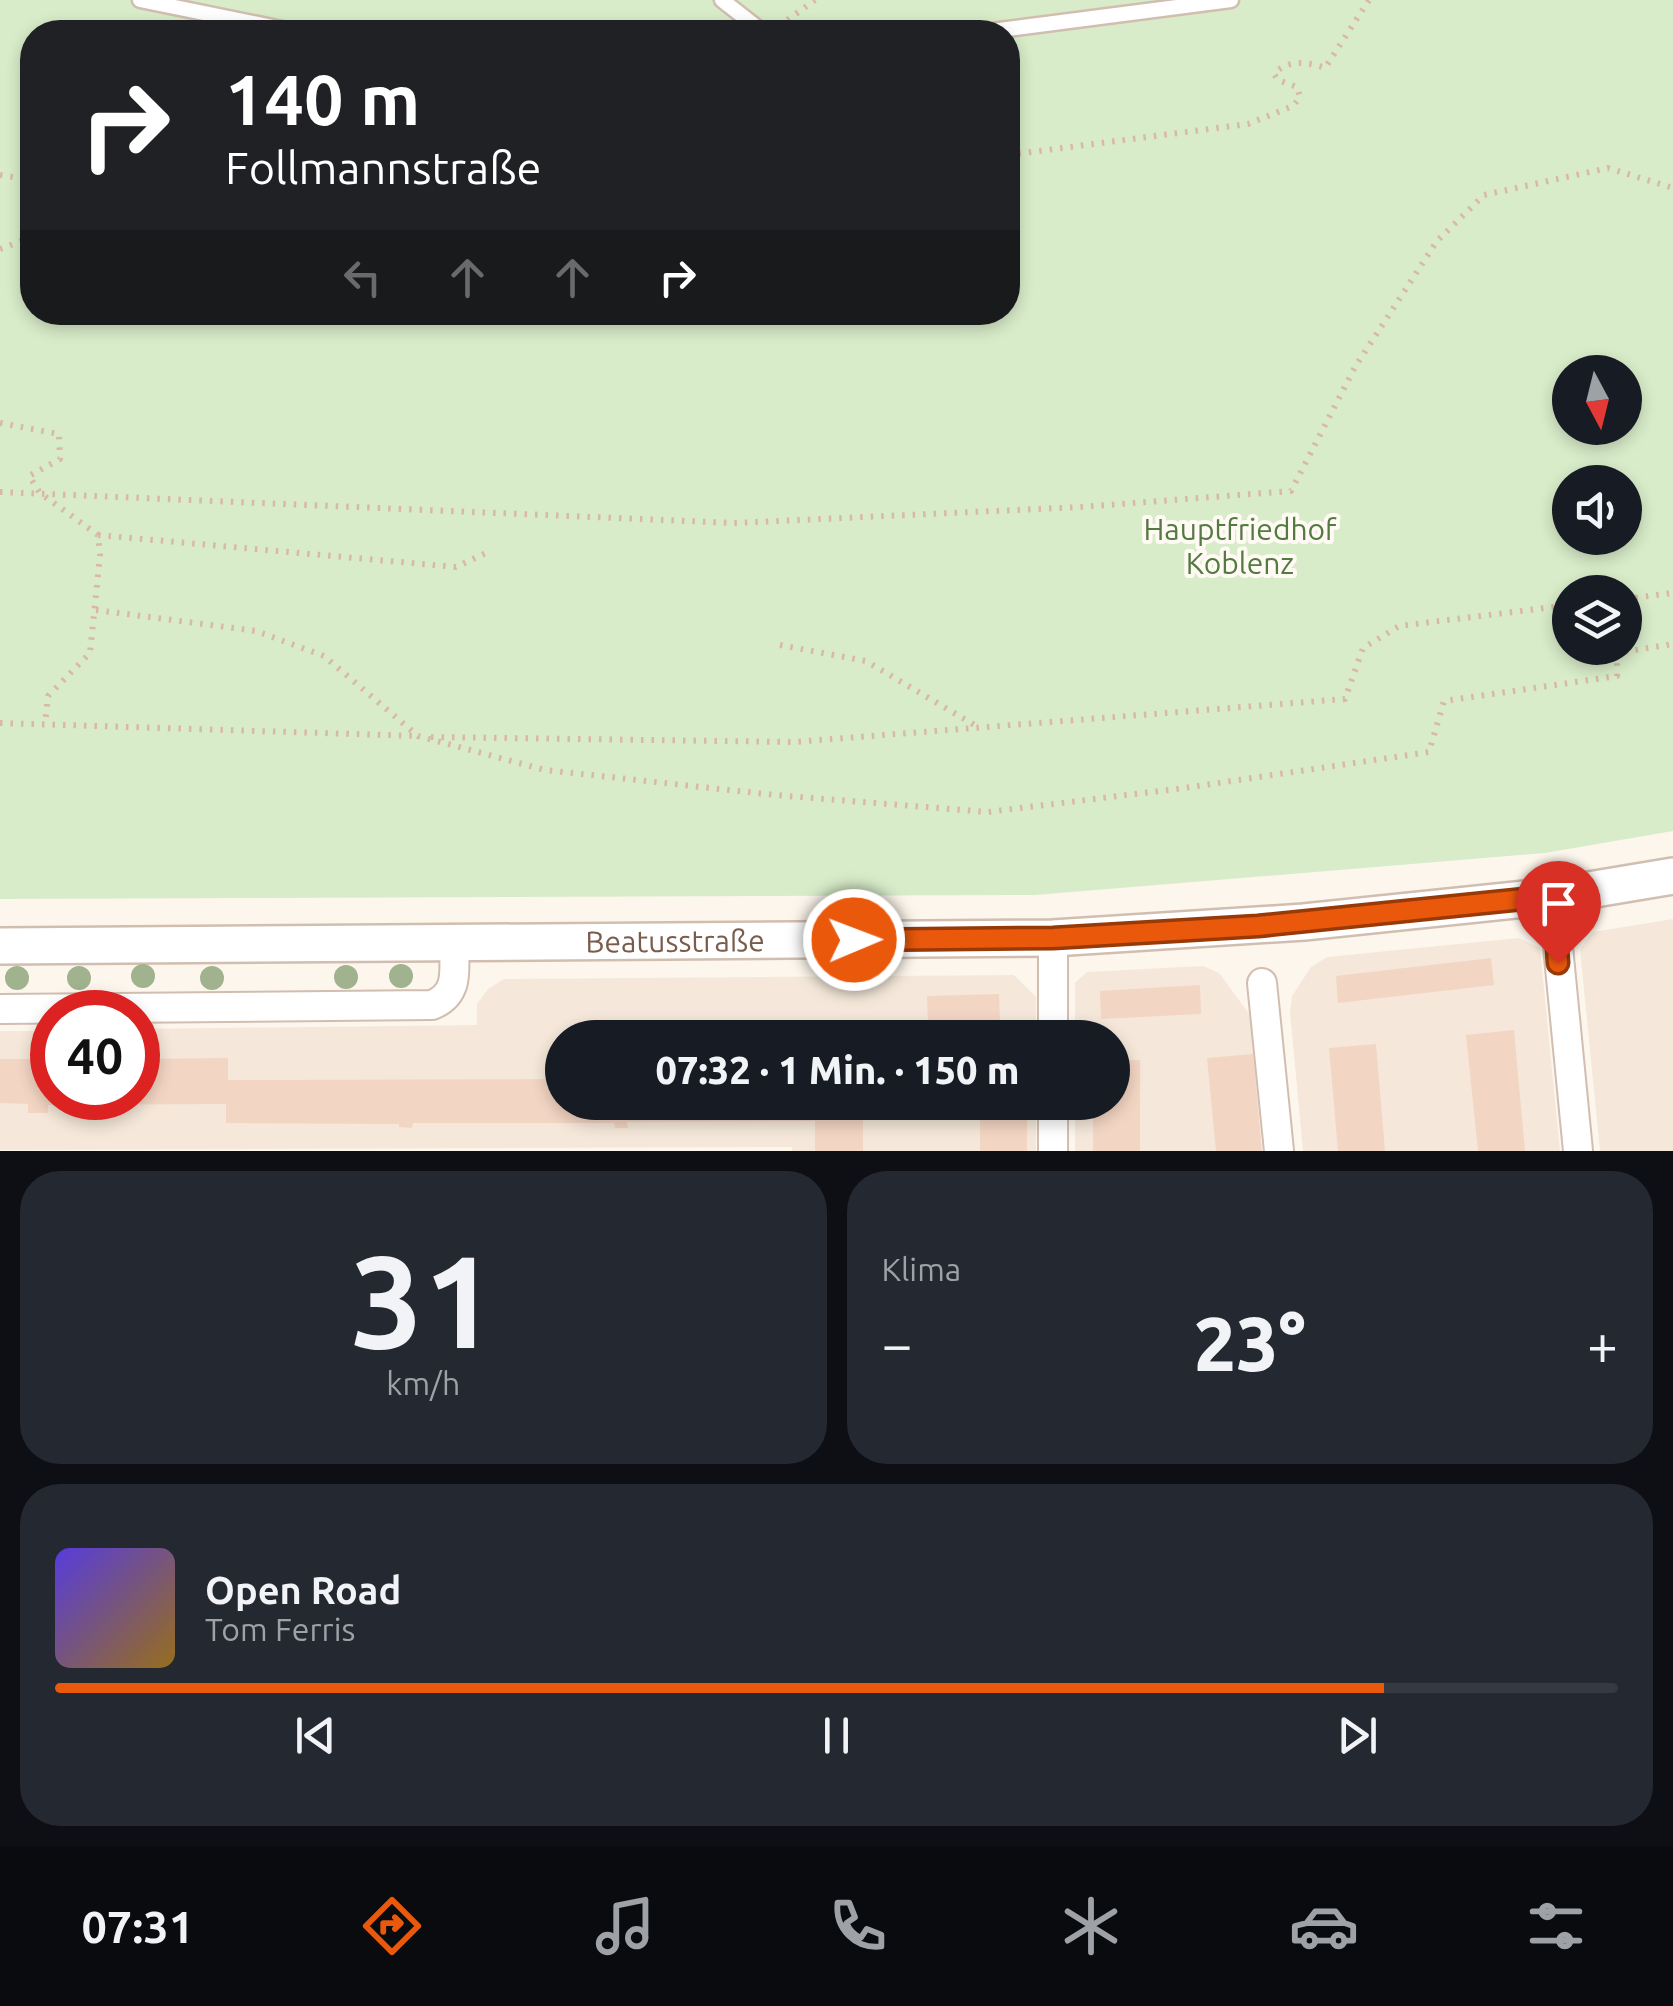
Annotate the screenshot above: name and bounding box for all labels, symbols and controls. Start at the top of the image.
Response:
icon: right [60,60,190,190]
text: 140 m [225,60,420,138]
text: Follmannstraße [225,142,541,193]
icon: left [335,250,390,305]
icon: ahead [440,250,495,305]
icon: ahead [545,250,600,305]
icon: right [650,250,705,305]
north arrow [1552,355,1642,445]
map controls [1552,355,1642,665]
button: sound [1552,465,1642,555]
park label: Hauptfriedhof Koblenz [1143,512,1337,580]
button: layers [1552,575,1642,665]
pin [1516,861,1601,964]
icon: arrive [1531,876,1586,931]
position arrow [802,888,906,992]
street label: Beatusstraße [585,923,765,959]
speed limit sign: 40 [30,990,160,1120]
text: 07:32 · 1 Min. · 150 m [656,1049,1019,1091]
text: 31 [350,1227,497,1373]
text: Klima [882,1251,961,1287]
text: 23° [1194,1301,1306,1385]
text: − [882,1313,913,1374]
text: + [1587,1313,1618,1374]
text: km/h [386,1365,460,1401]
text: Open Road [205,1569,401,1611]
text: Tom Ferris [205,1611,355,1647]
icon: previous [288,1708,343,1763]
icon: pause [809,1708,864,1763]
icon: next [1330,1708,1385,1763]
icon: directions [357,1891,427,1961]
icon: music [590,1891,660,1961]
icon: phone [823,1891,893,1961]
icon: climate [1056,1891,1126,1961]
icon: car [1289,1891,1359,1961]
icon: filters [1521,1891,1591,1961]
text: 07:31 [81,1901,194,1952]

